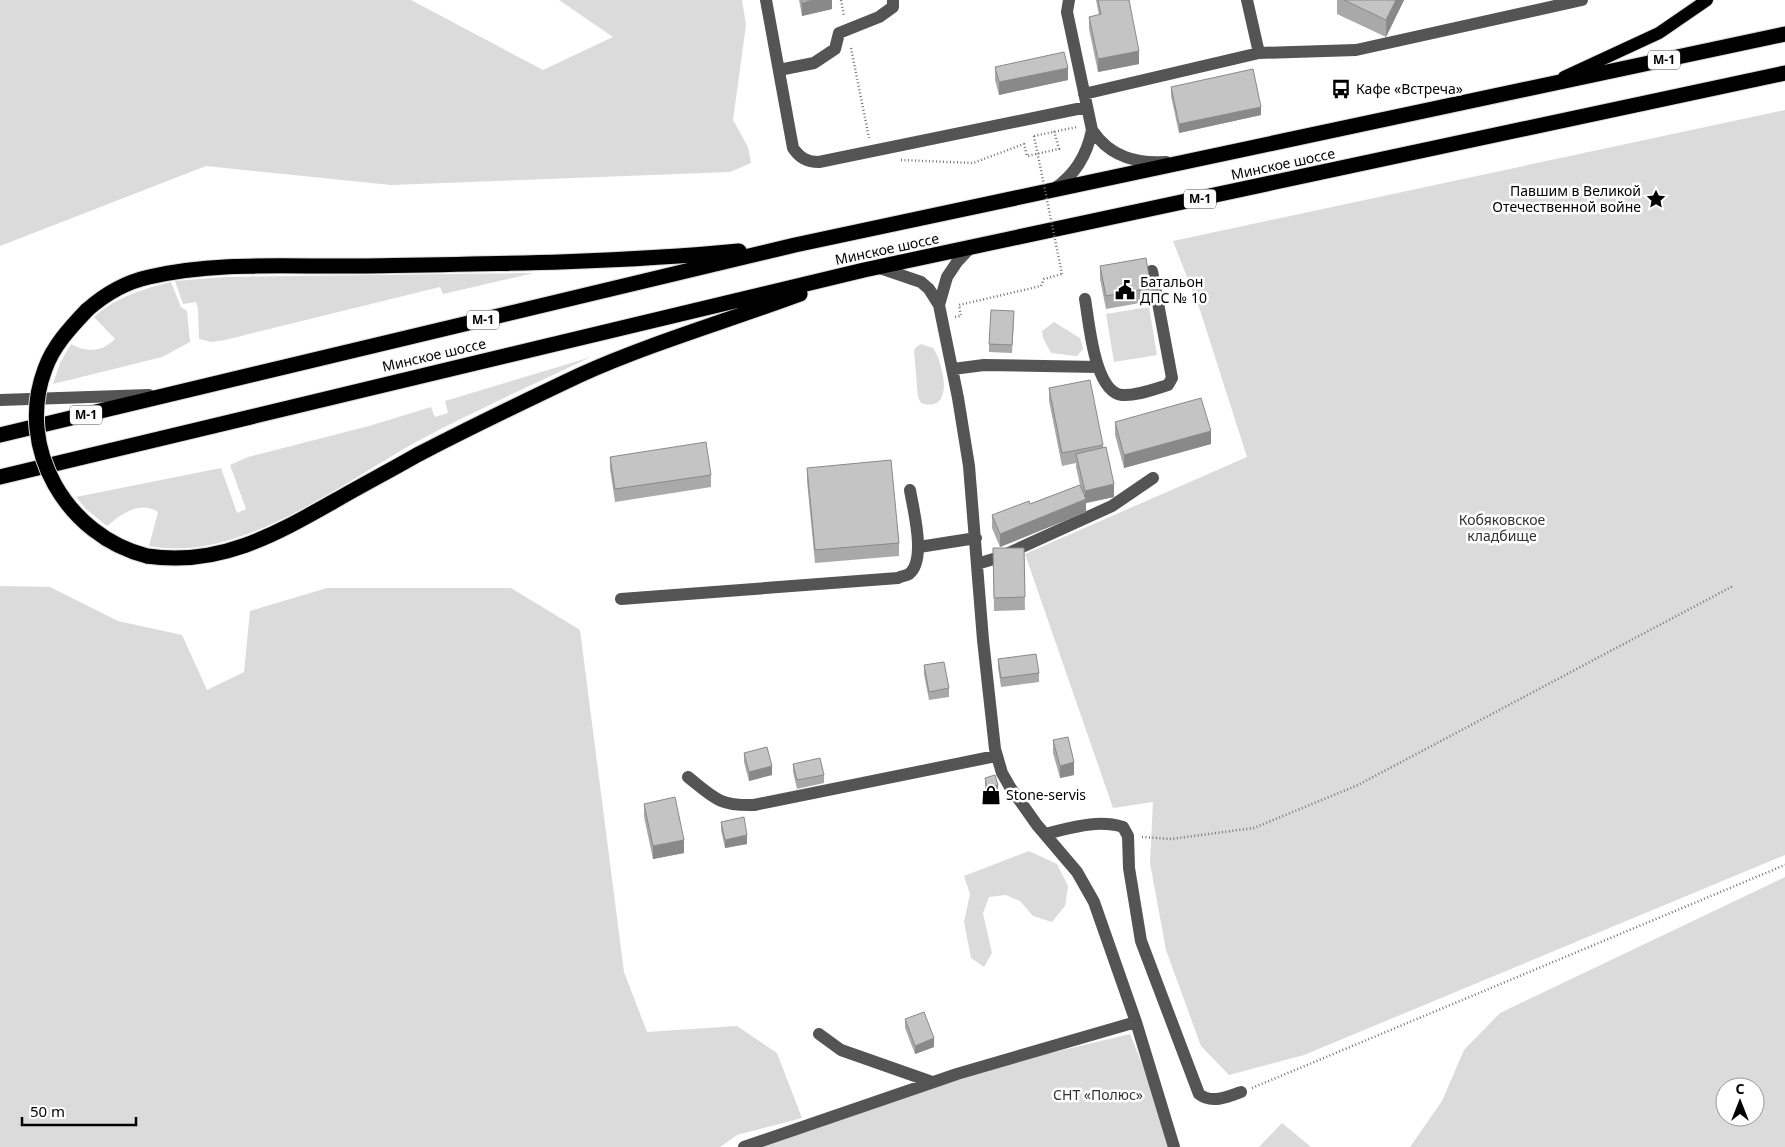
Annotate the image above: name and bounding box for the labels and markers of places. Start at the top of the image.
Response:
bus stop icon: Кафе «Встреча» [1330,78,1352,100]
place label: Кафе «Встреча» [1356,79,1463,98]
place label: Павшим в Великой Отечественной войне [1492,181,1641,216]
place icon: Павшим в Великой Отечественной войне [1645,188,1667,210]
place label: Батальон ДПС № 10 [1140,272,1207,307]
public building icon: Батальон ДПС № 10 [1114,279,1136,301]
shop icon: Stone-servis [980,784,1002,806]
place label: Stone-servis [1006,785,1086,804]

